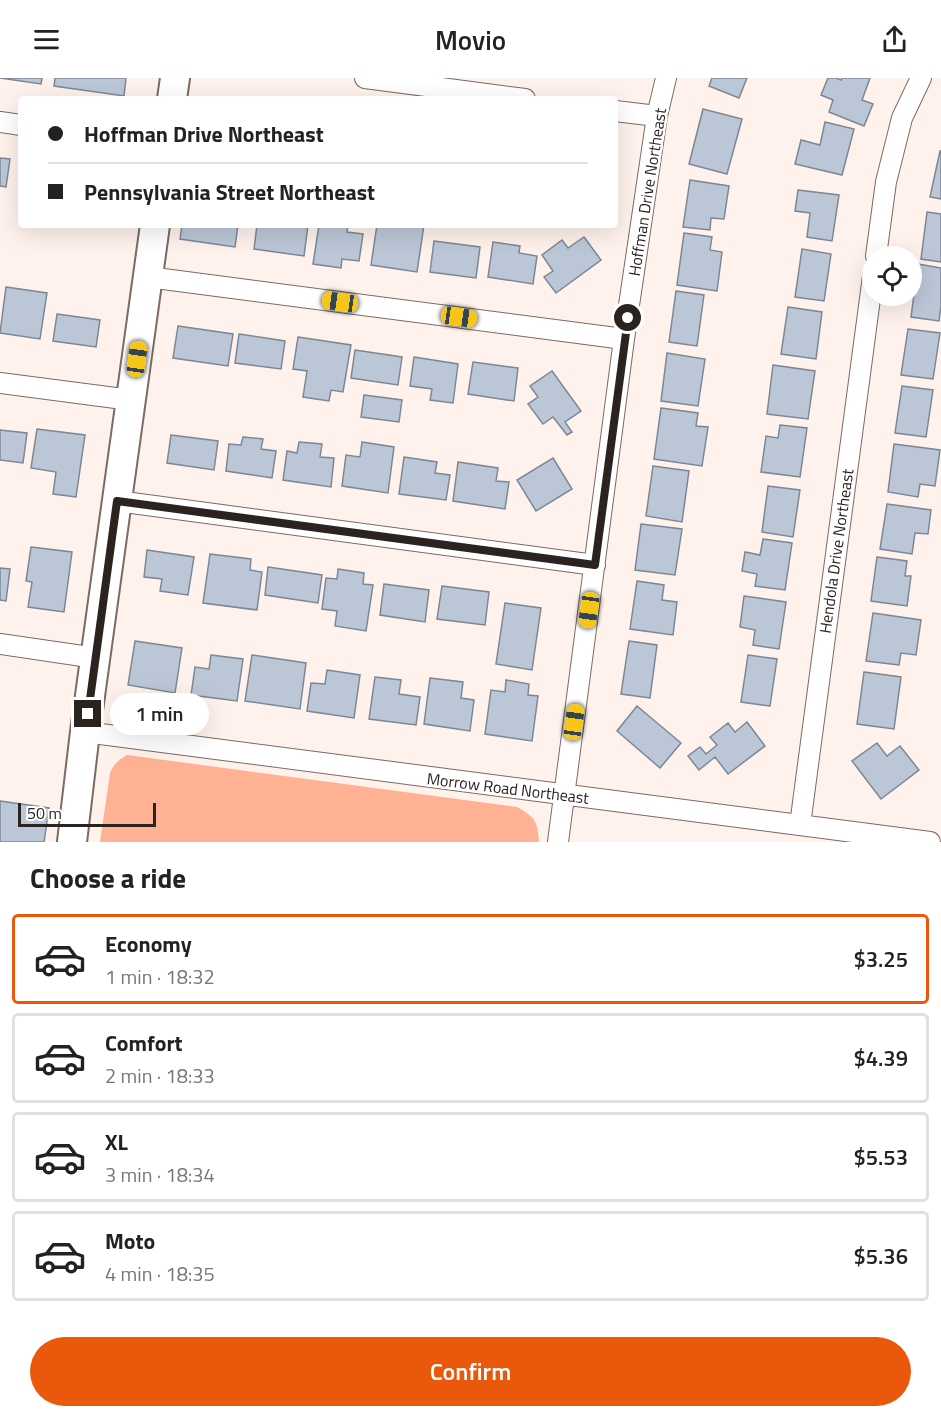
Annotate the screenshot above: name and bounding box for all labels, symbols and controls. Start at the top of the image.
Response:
text: Movio [435,19,506,60]
icon: menu [30,23,63,56]
icon: share [878,23,911,56]
street label: Hoffman Drive Northeast [622,106,672,278]
text: Hoffman Drive Northeast [84,117,324,151]
text: Pennsylvania Street Northeast [84,175,375,209]
map controls [862,246,922,306]
button: locate [862,246,922,306]
car [321,291,359,313]
route start [614,304,641,331]
car [440,306,478,328]
car [126,340,148,378]
street label: Hendola Drive Northeast [813,467,859,635]
car [578,591,600,629]
callout: 1 min [109,693,208,735]
text: 1 min [135,698,184,729]
route end [74,700,101,727]
car [563,703,585,741]
street label: Morrow Road Northeast [426,766,591,810]
scale bar [18,800,156,828]
text: 50 m [27,801,62,825]
text: Choose a ride [30,857,186,898]
text: Economy [105,927,192,961]
icon: car [33,932,87,986]
text: $3.25 [853,942,908,976]
text: 1 min · 18:32 [105,961,215,992]
text: Comfort [105,1026,183,1060]
icon: car [33,1031,87,1085]
text: $4.39 [853,1041,908,1075]
text: 2 min · 18:33 [105,1060,215,1091]
text: XL [105,1125,128,1159]
icon: car [33,1130,87,1184]
text: $5.53 [853,1140,908,1174]
text: 3 min · 18:34 [105,1159,215,1190]
text: Moto [105,1224,155,1258]
icon: car [33,1229,87,1283]
text: $5.36 [853,1239,908,1273]
text: 4 min · 18:35 [105,1258,215,1289]
button: Confirm [30,1337,911,1406]

